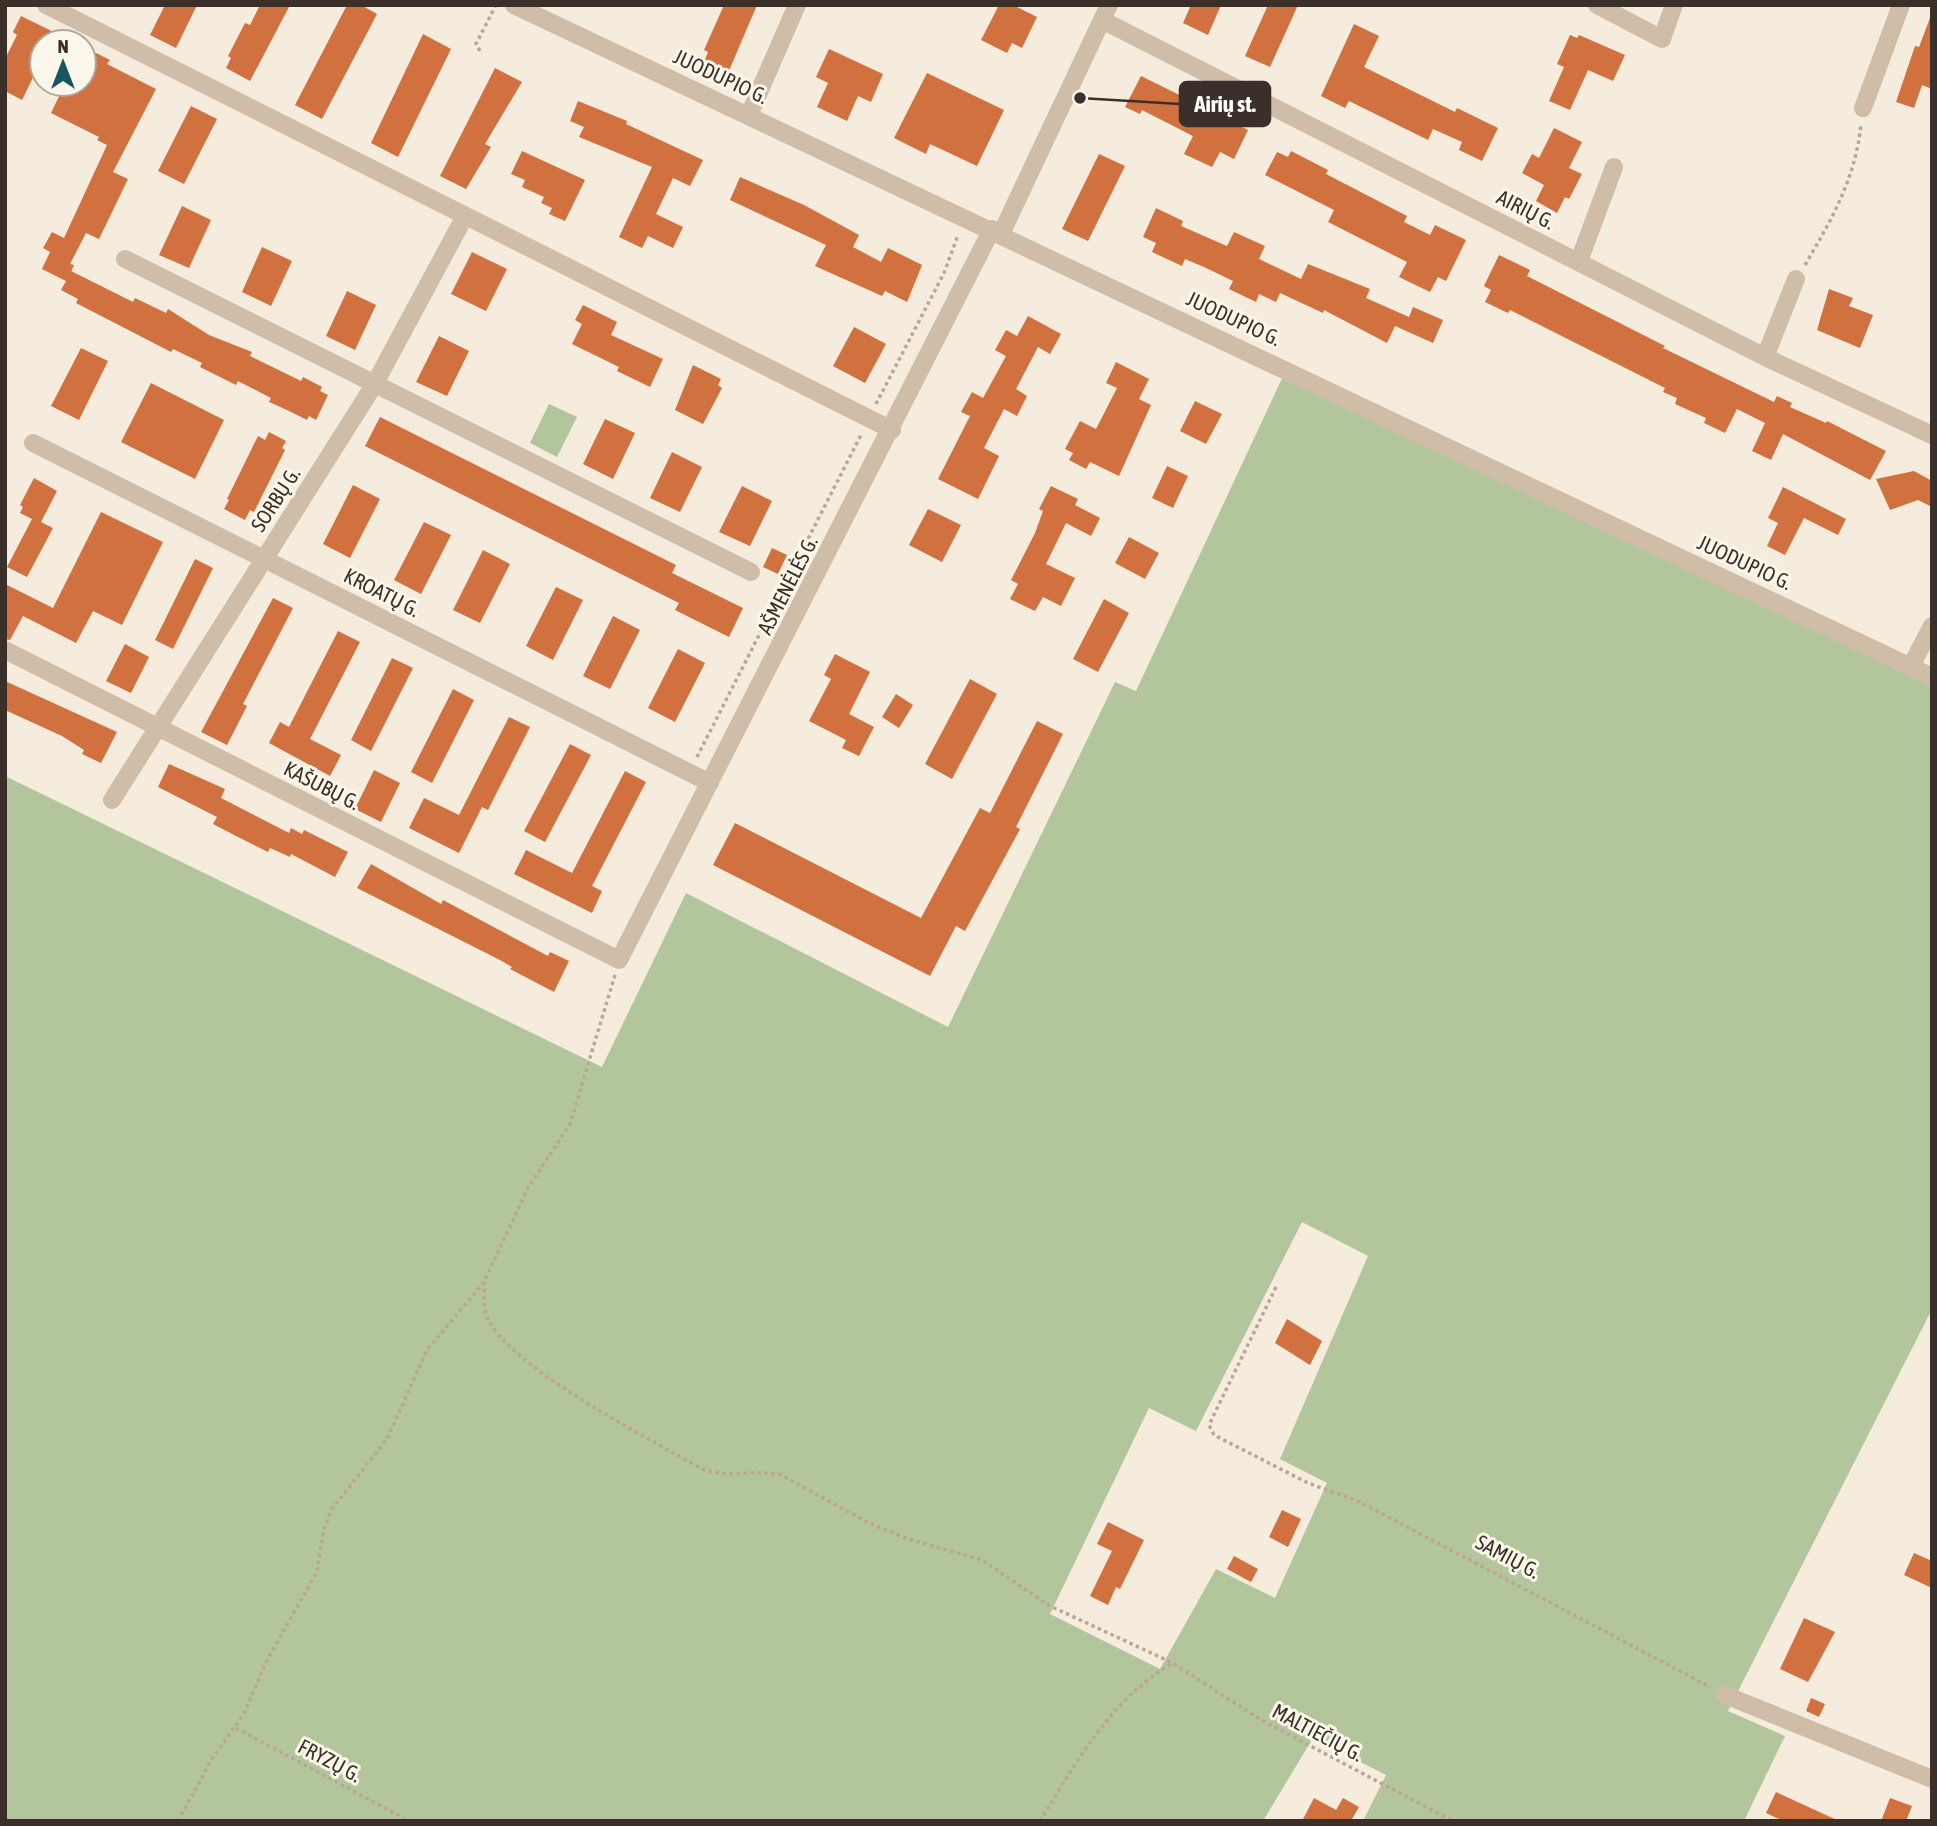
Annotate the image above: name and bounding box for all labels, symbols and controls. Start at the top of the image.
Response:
north arrow [28,28,98,98]
text: N [57,35,69,57]
street label: JUODUPIO G. [670,44,772,108]
callout: Airių st. [1180,82,1270,126]
text: Airių st. [1193,91,1256,117]
street label: AIRIŲ G. [1493,184,1559,234]
street label: JUODUPIO G. [1183,286,1285,350]
street label: SORBŲ G. [245,462,305,536]
street label: JUODUPIO G. [1694,530,1796,594]
street label: AŠMENĖLĖS G. [752,532,822,638]
street label: KROATŲ G. [340,563,424,621]
street label: KAŠUBŲ G. [280,756,364,814]
street label: SAMIŲ G. [1472,1529,1544,1583]
street label: MALTIEČIŲ G. [1269,1698,1367,1766]
street label: FRYZŲ G. [294,1734,366,1786]

